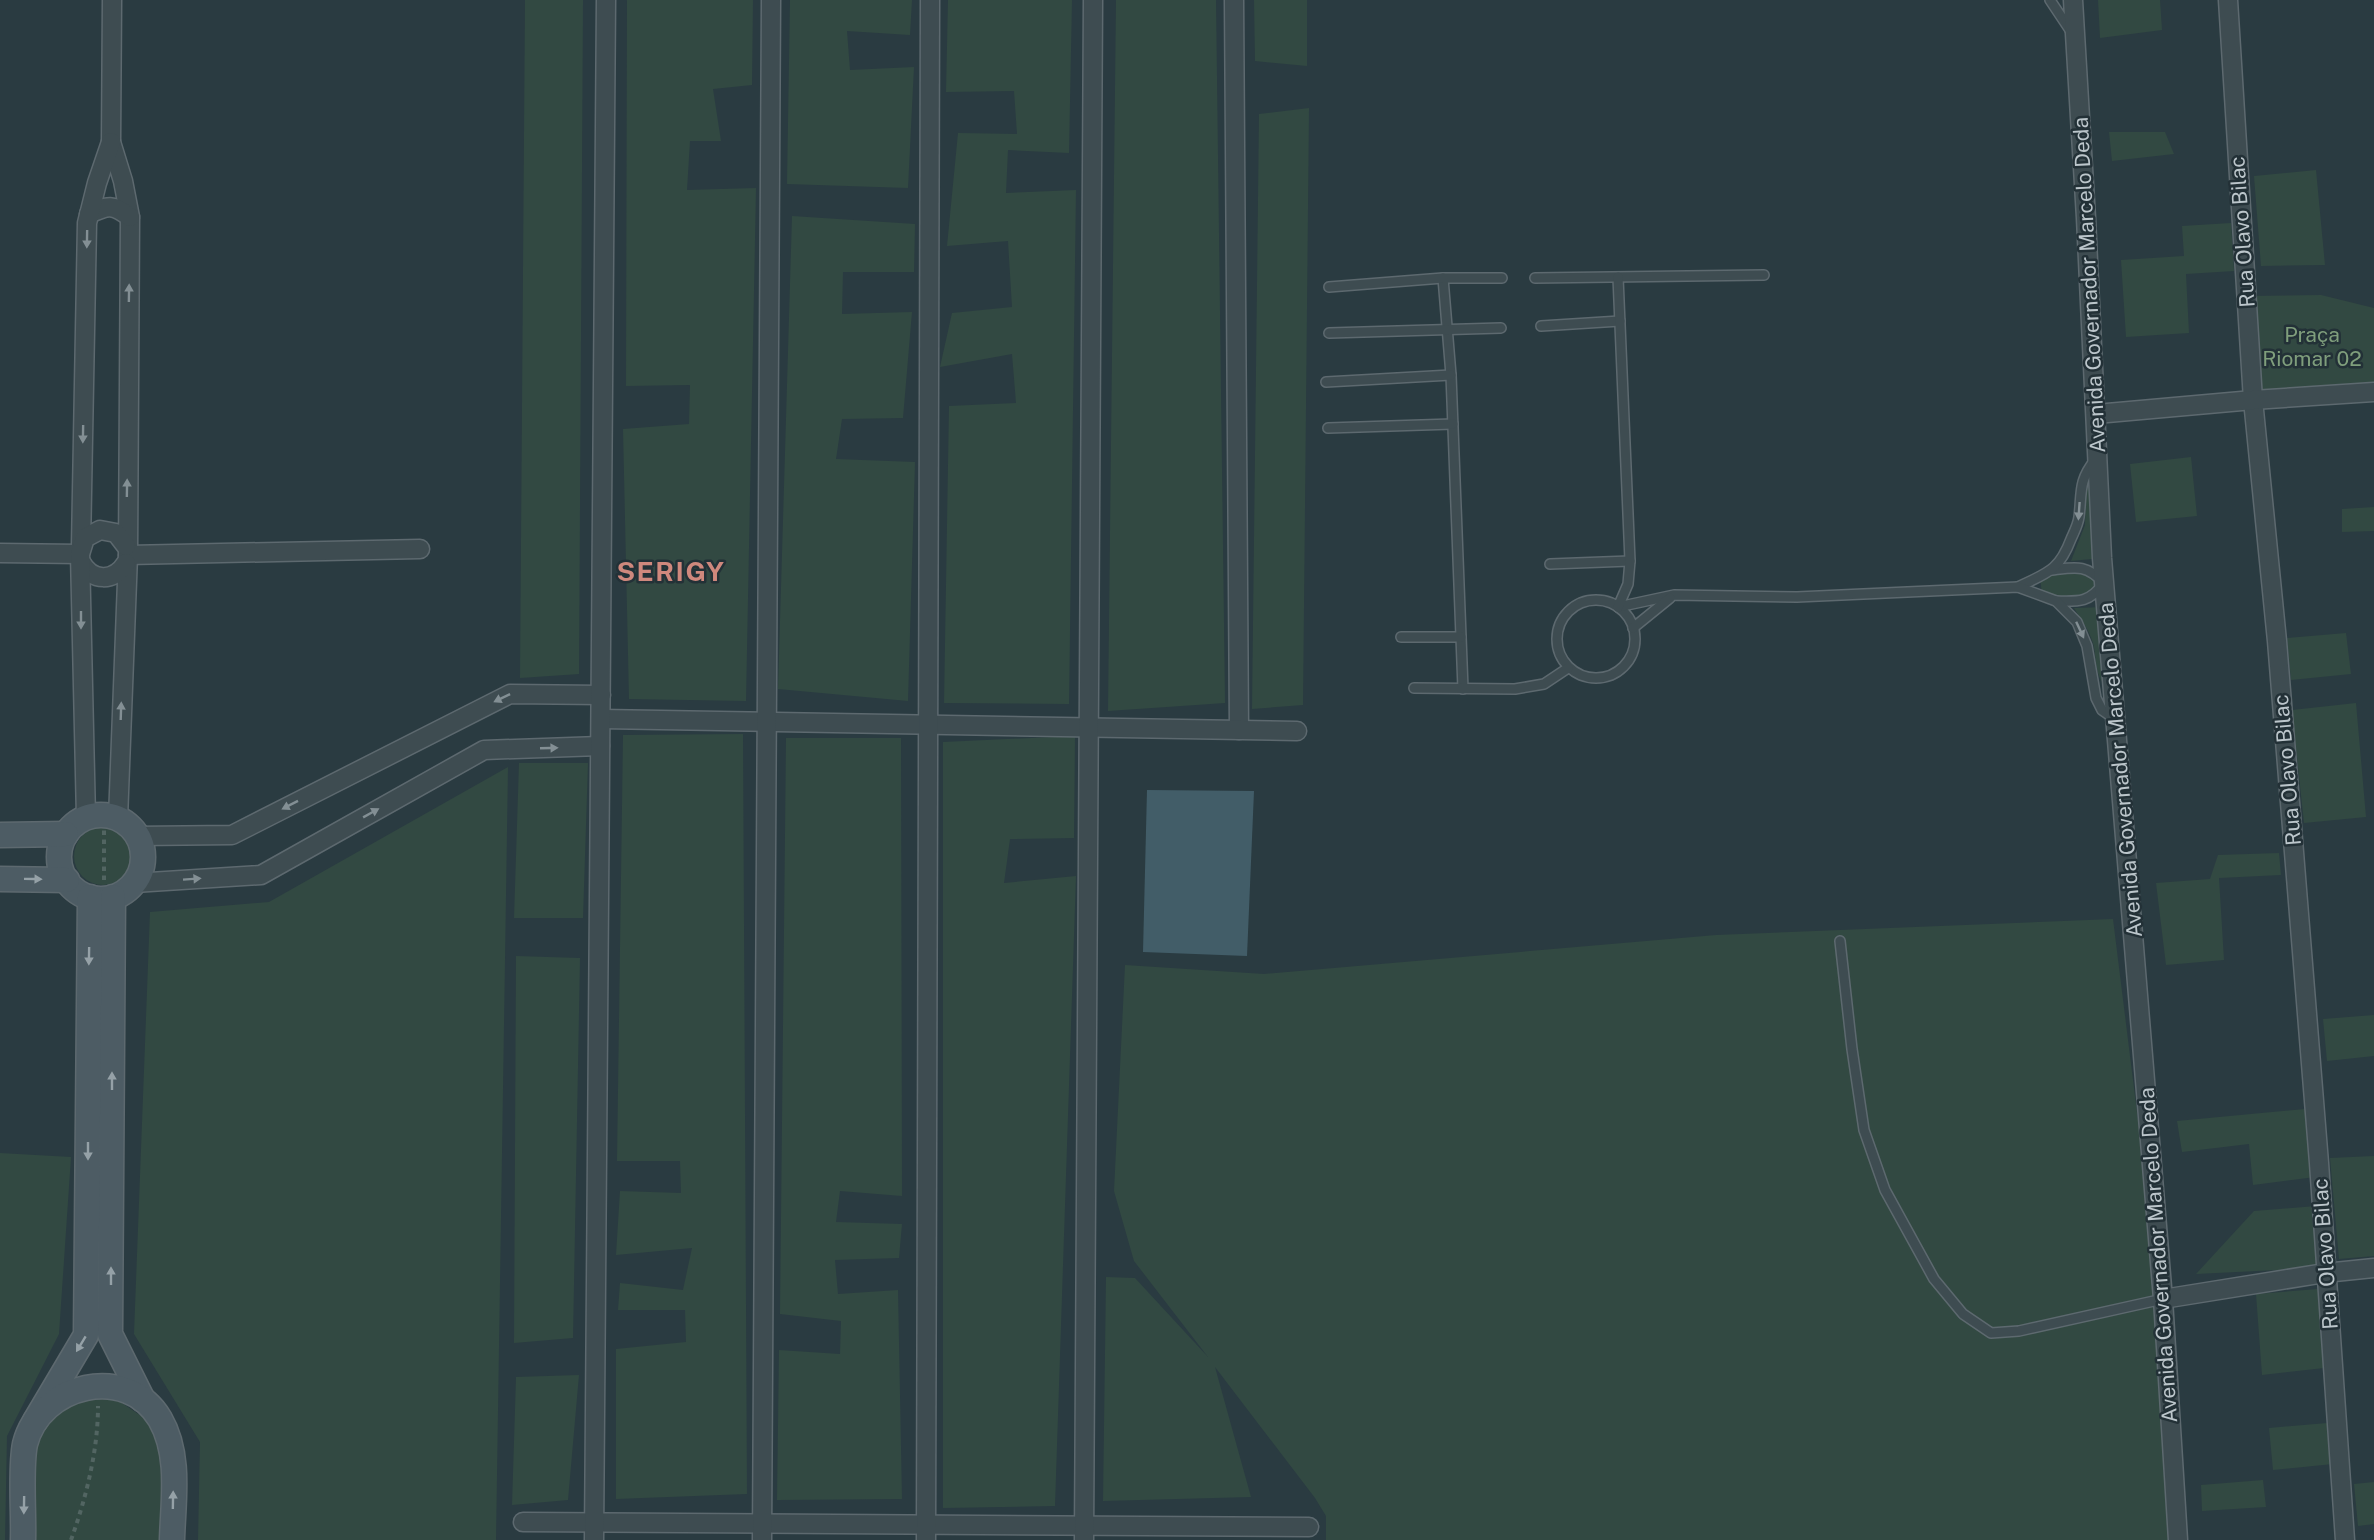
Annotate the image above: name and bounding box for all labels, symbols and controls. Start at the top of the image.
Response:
street label: Avenida Governador Marcelo Deda [2068,117,2110,453]
street label: Rua Olavo Bilac [2224,155,2260,309]
one-way arrow [82,229,92,248]
one-way arrow [125,283,134,302]
park label: Praça Riomar 02 [2262,322,2362,371]
one-way arrow [78,424,88,443]
one-way arrow [122,478,132,497]
one-way arrow [2074,501,2084,520]
district label: SERIGY [616,555,726,587]
street label: Avenida Governador Marcelo Deda [2093,601,2147,939]
one-way arrow [76,611,86,630]
one-way arrow [2075,622,2085,640]
street label: Rua Olavo Bilac [2268,693,2306,847]
one-way arrow [493,694,510,703]
one-way arrow [117,701,126,720]
one-way arrow [540,743,559,752]
one-way arrow [281,800,298,810]
one-way arrow [363,808,380,818]
one-way arrow [24,874,43,884]
one-way arrow [183,875,202,884]
one-way arrow [84,946,94,965]
one-way arrow [107,1071,117,1090]
street label: Avenida Governador Marcelo Deda [2134,1086,2182,1424]
one-way arrow [83,1141,93,1160]
street label: Rua Olavo Bilac [2307,1177,2343,1331]
one-way arrow [106,1266,116,1285]
one-way arrow [75,1336,86,1352]
one-way arrow [168,1491,178,1510]
one-way arrow [19,1495,29,1514]

